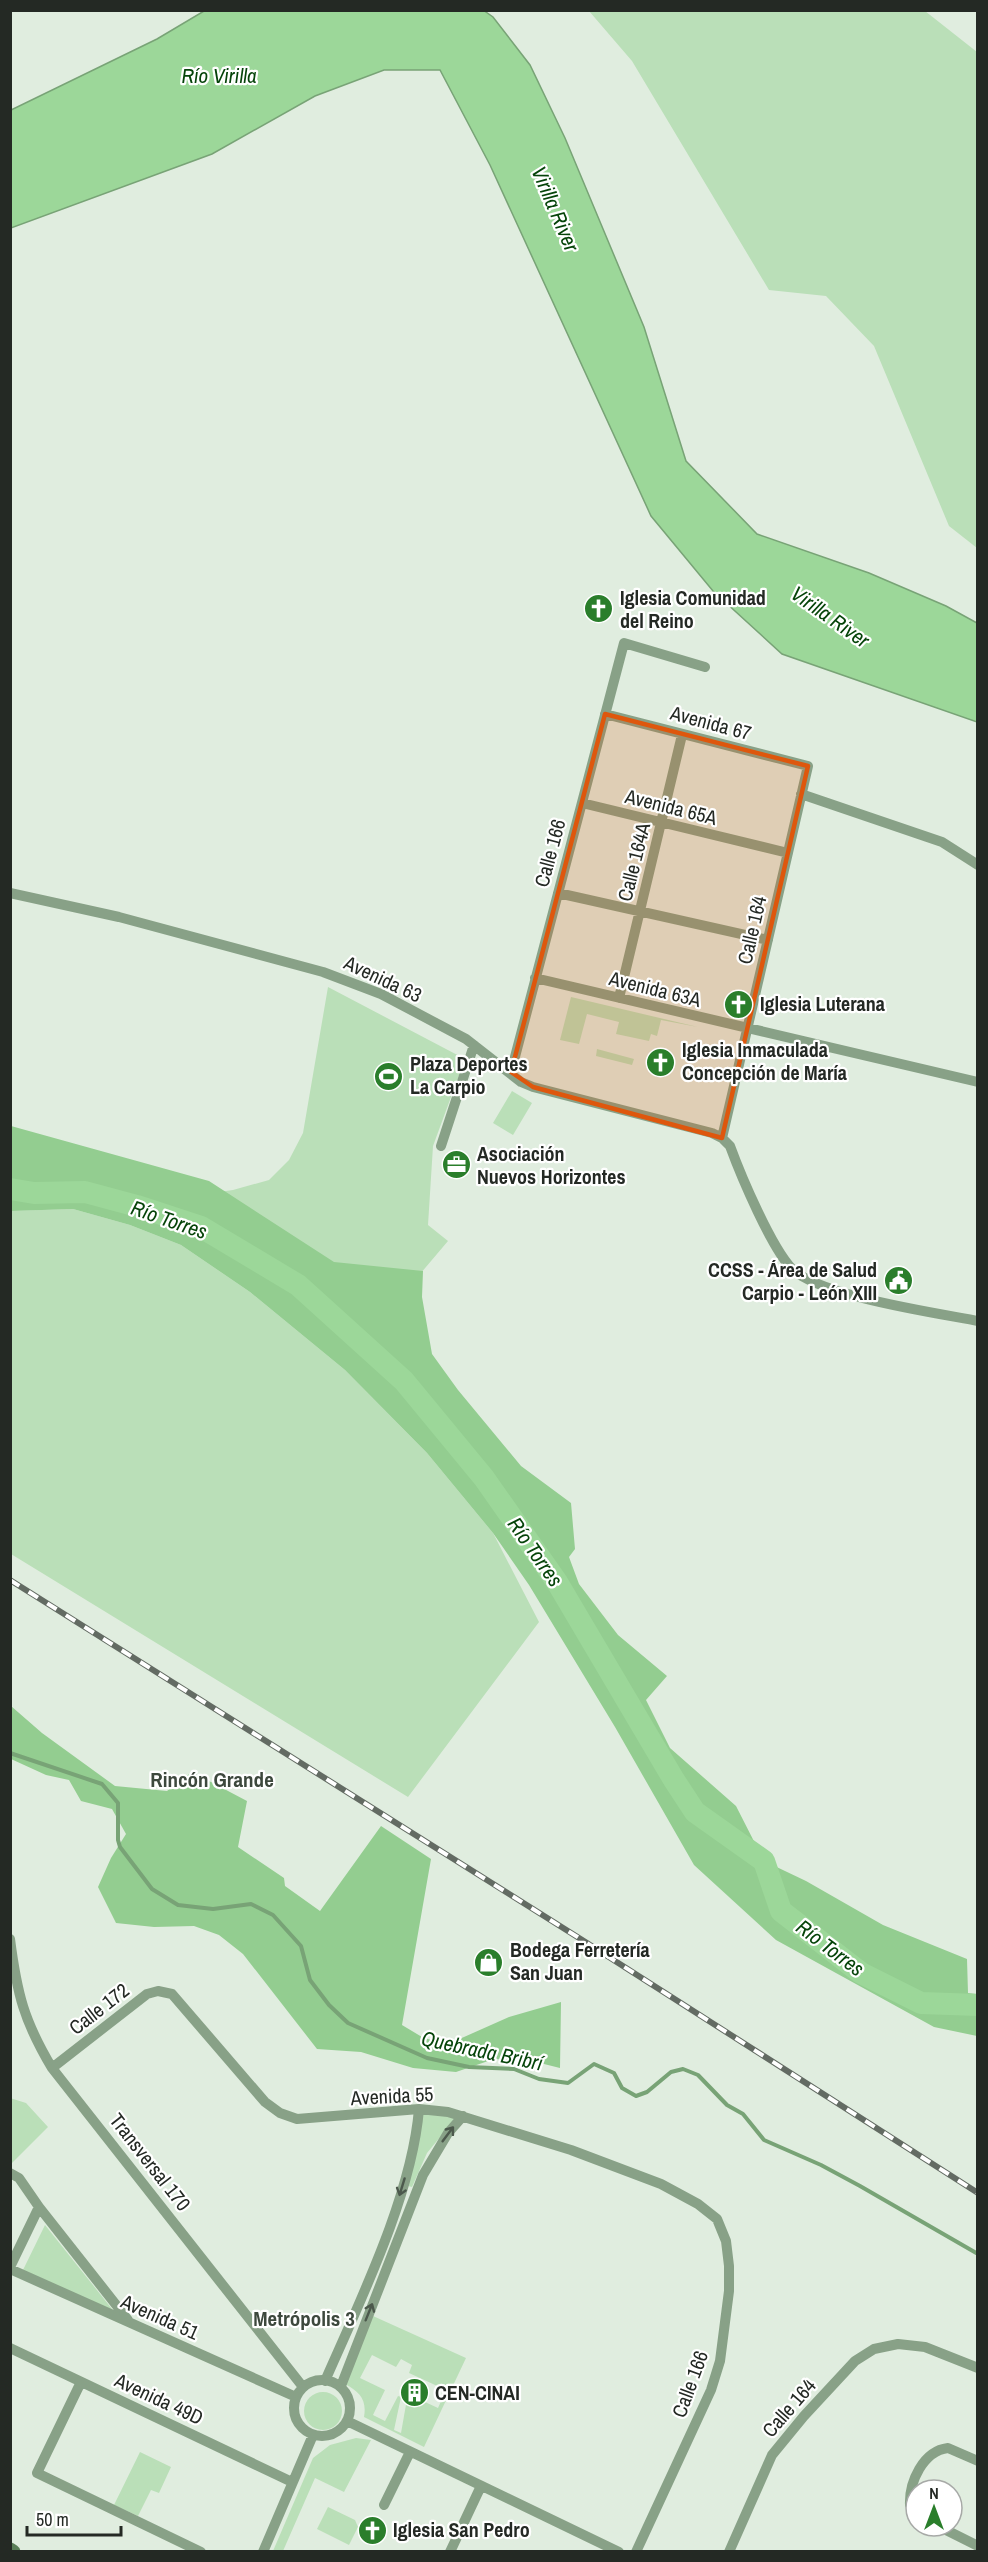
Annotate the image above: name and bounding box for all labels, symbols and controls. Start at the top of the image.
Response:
water label: Río Virilla [181,61,257,90]
water label: Virilla River [525,162,587,257]
water label: Virilla River [785,579,876,655]
place label: Iglesia Comunidad del Reino [620,584,766,634]
church icon: Iglesia Comunidad del Reino [583,593,615,625]
street label: Avenida 67 [667,699,755,746]
street label: Avenida 65A [621,782,720,831]
street label: Calle 166 [528,816,572,890]
street label: Calle 164A [611,820,656,904]
street label: Calle 164 [731,893,772,967]
street label: Avenida 63 [339,948,426,1008]
street label: Avenida 63A [605,964,704,1013]
church icon: Iglesia Luterana [723,988,755,1020]
place label: Iglesia Luterana [760,990,885,1017]
place label: Iglesia Inmaculada Concepción de María [682,1036,847,1086]
church icon: Iglesia Inmaculada Concepción de María [645,1046,677,1078]
place label: Plaza Deportes La Carpio [410,1050,528,1100]
sports icon: Plaza Deportes La Carpio [373,1060,405,1092]
place label: Asociación Nuevos Horizontes [477,1140,626,1190]
office icon: Asociación Nuevos Horizontes [440,1149,472,1181]
water label: Río Torres [127,1193,211,1246]
place label: CCSS - Área de Salud Carpio - León XIII [708,1256,877,1306]
public building icon: CCSS - Área de Salud Carpio - León XIII [882,1265,914,1297]
water label: Río Torres [501,1511,570,1593]
district label: Rincón Grande [150,1765,274,1794]
water label: Río Torres [790,1912,871,1983]
place label: Bodega Ferretería San Juan [510,1936,650,1986]
shop icon: Bodega Ferretería San Juan [473,1946,505,1978]
street label: Calle 172 [63,1977,134,2041]
water label: Quebrada Bribrí [419,2023,548,2078]
street label: Avenida 55 [349,2080,434,2111]
street label: Transversal 170 [104,2107,197,2216]
one-way arrow [442,2127,455,2143]
one-way arrow [396,2177,407,2196]
street label: Avenida 51 [116,2287,203,2346]
one-way arrow [364,2303,375,2322]
district label: Metrópolis 3 [253,2304,355,2333]
street label: Calle 166 [665,2347,714,2421]
street label: Avenida 49D [110,2366,208,2431]
street label: Calle 164 [756,2373,822,2443]
building icon: CEN-CINAI [398,2377,430,2409]
place label: CEN-CINAI [435,2379,520,2406]
north arrow [904,2478,964,2538]
text: N [929,2482,939,2504]
scale bar [27,2499,122,2537]
text: 50 m [36,2507,69,2532]
church icon: Iglesia San Pedro [356,2514,388,2546]
place label: Iglesia San Pedro [393,2516,530,2543]

